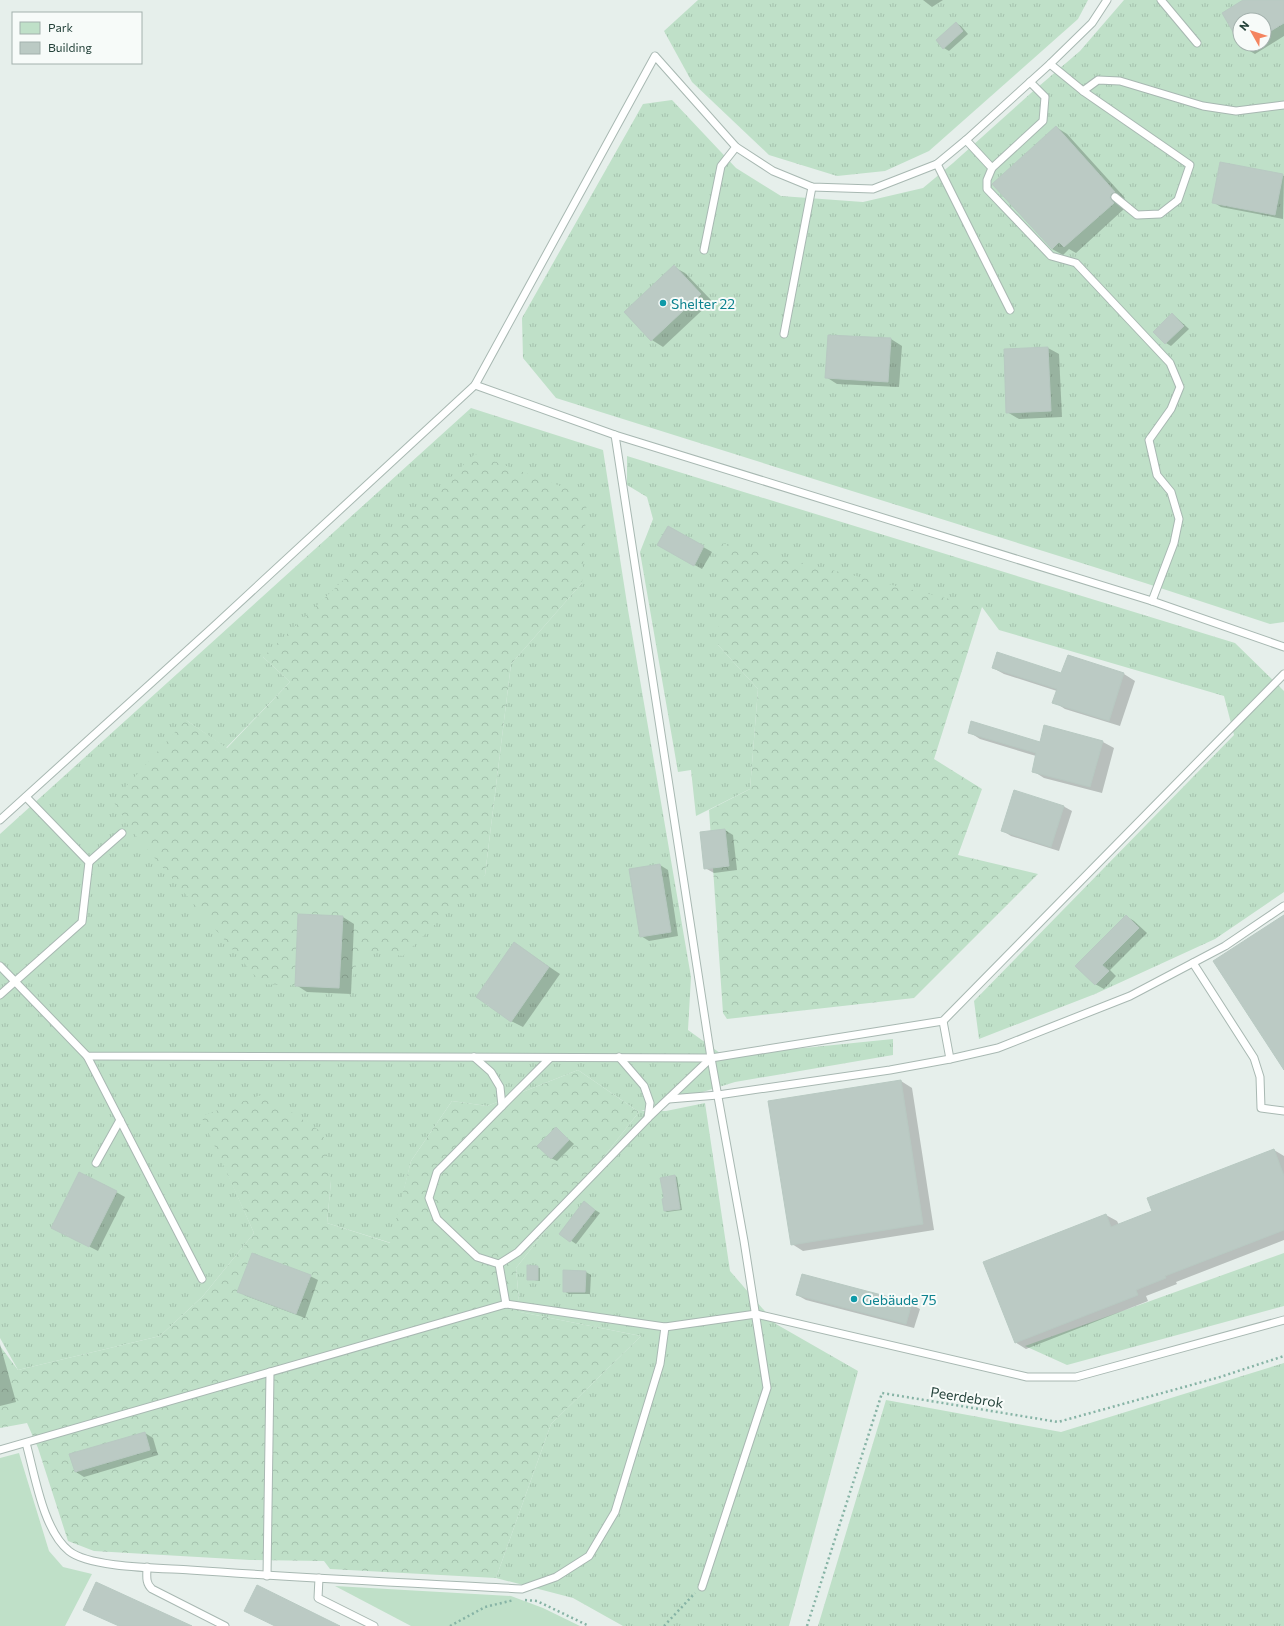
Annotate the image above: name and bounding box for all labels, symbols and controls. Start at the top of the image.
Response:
legend [12,12,142,64]
north arrow [1232,12,1272,52]
text: N [1236,18,1251,33]
text: Park [48,20,74,34]
text: Building [48,40,92,54]
place label: Shelter 22 [671,295,735,312]
marker: Shelter 22 [658,298,668,308]
place label: Gebäude 75 [862,1291,937,1308]
marker: Gebäude 75 [849,1294,859,1304]
street label: Peerdebrok [929,1383,1005,1411]

